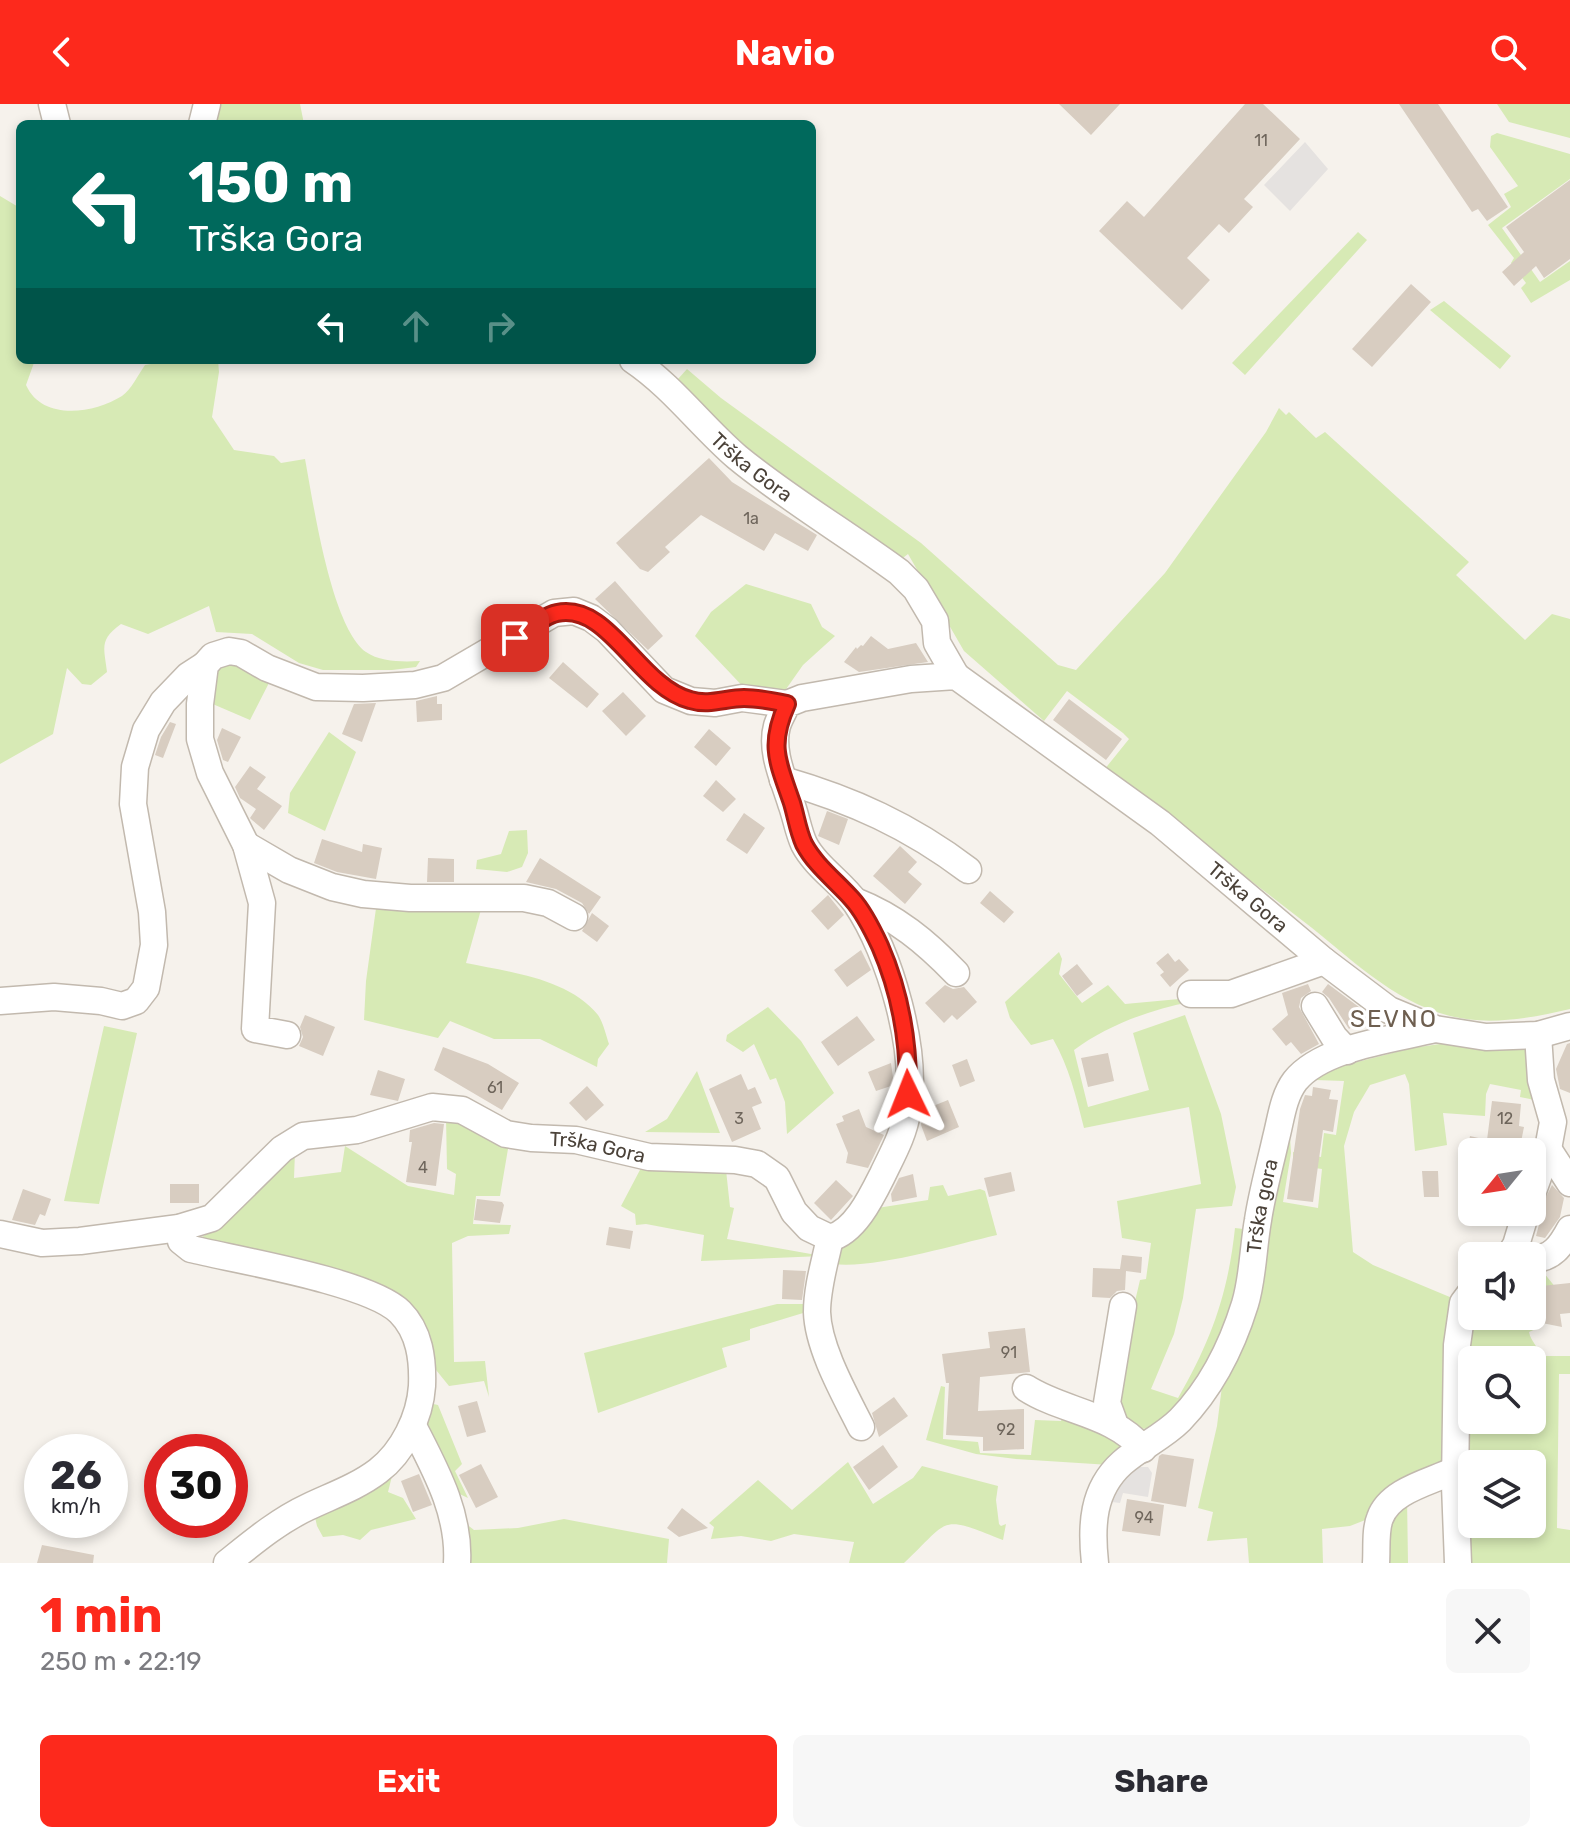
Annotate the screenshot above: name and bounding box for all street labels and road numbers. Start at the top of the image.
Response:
street label: Trška Gora [706,427,797,507]
street label: Trška Gora [1203,856,1293,938]
street label: Trška Gora [549,1127,648,1168]
street label: Trška gora [1242,1156,1283,1254]

